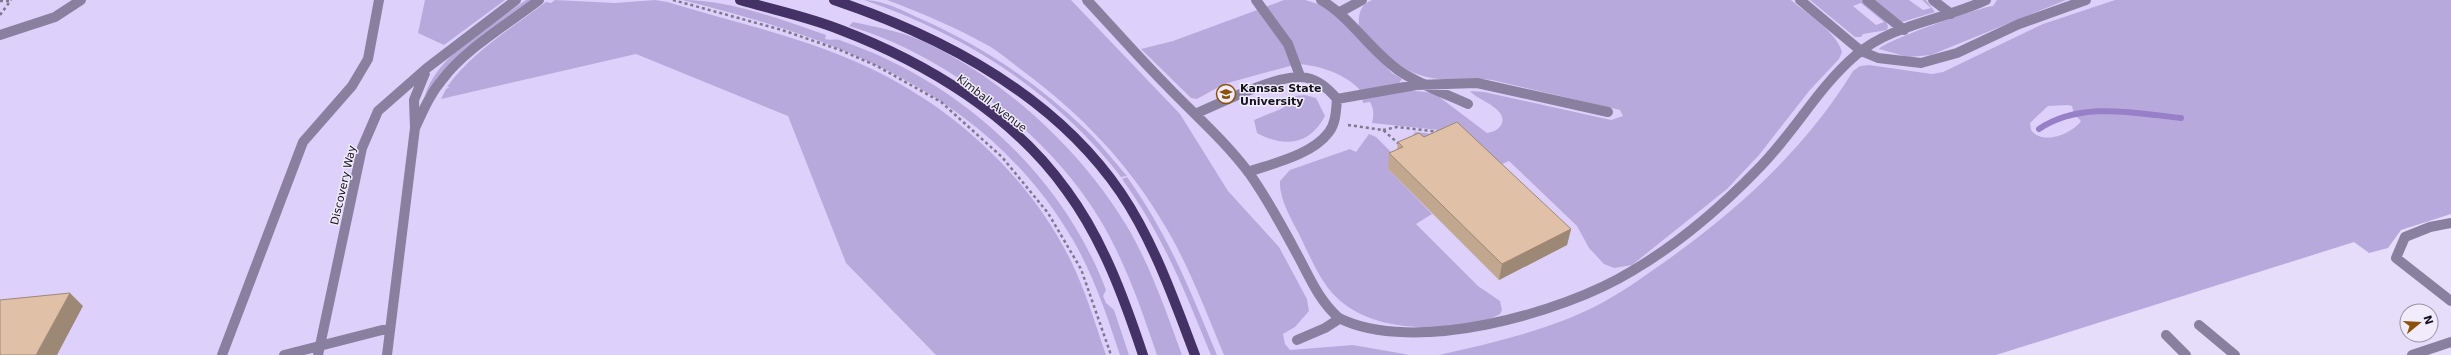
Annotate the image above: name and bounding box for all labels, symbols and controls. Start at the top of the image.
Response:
street label: Kimball Avenue [954,72,1029,135]
place label: Kansas State University [1240,82,1321,108]
school or university icon: Kansas State University [1215,83,1237,105]
street label: Discovery Way [328,144,359,226]
north arrow [2399,303,2439,343]
text: N [2420,314,2436,326]

